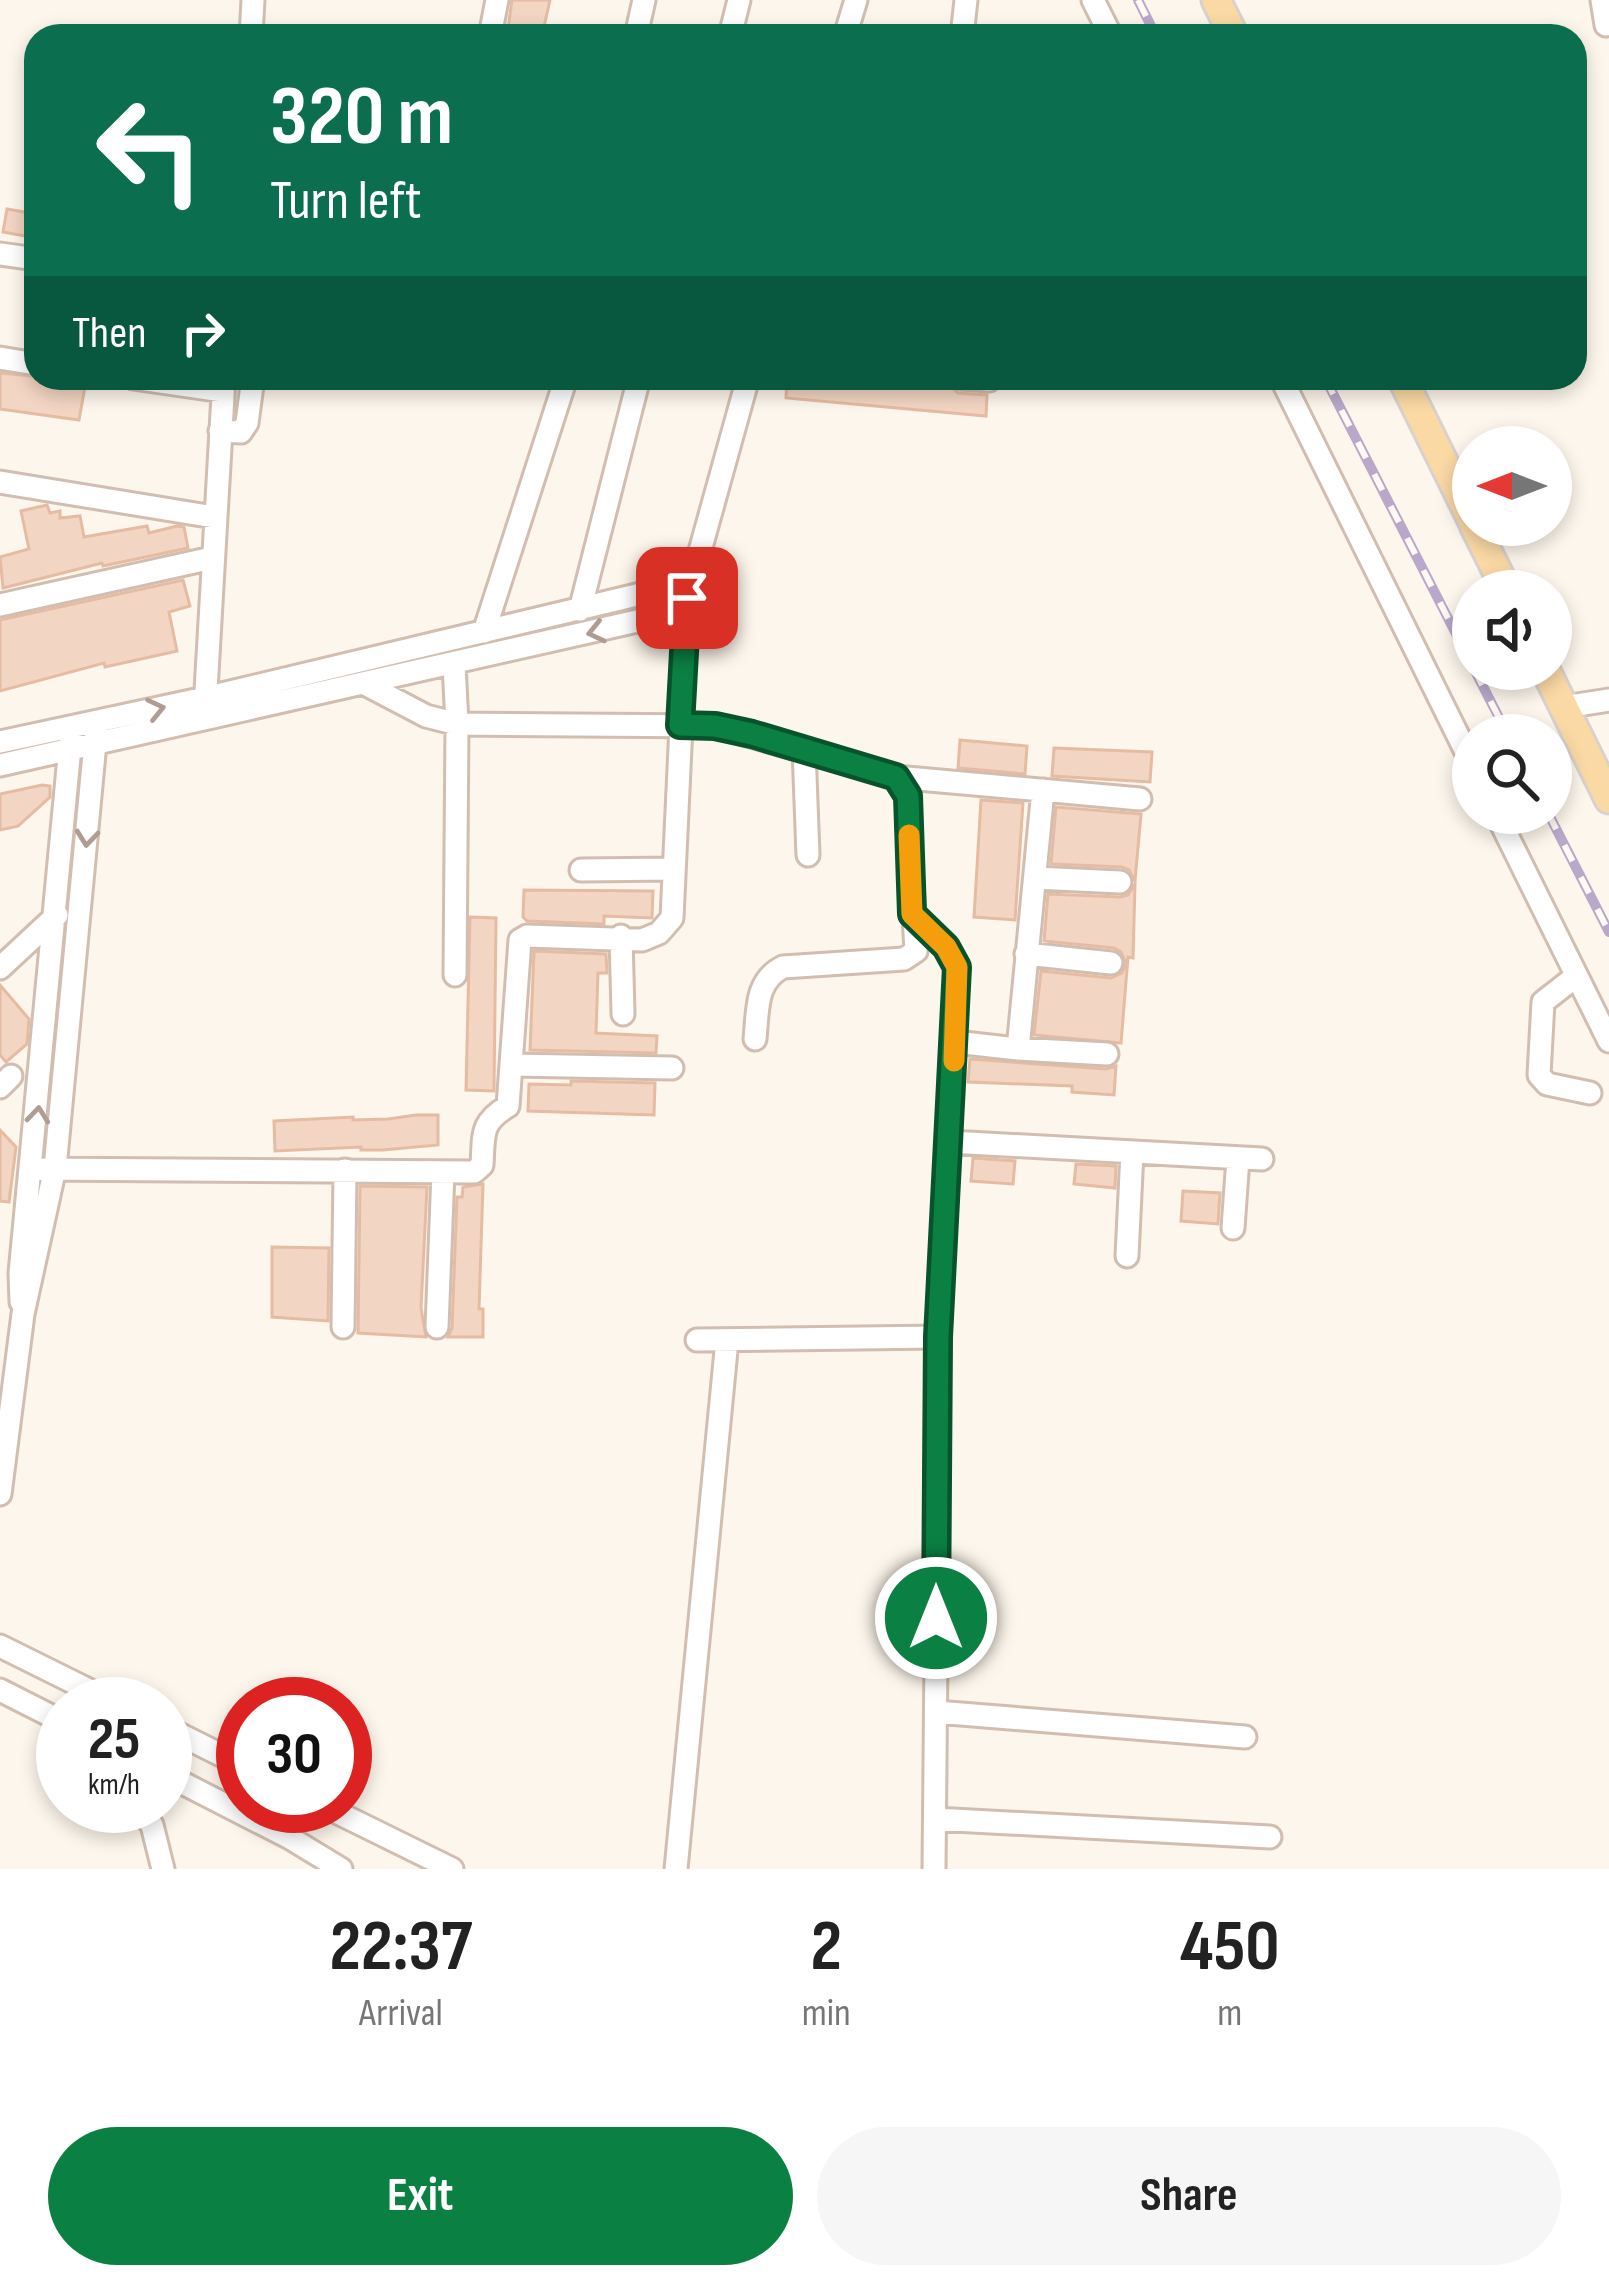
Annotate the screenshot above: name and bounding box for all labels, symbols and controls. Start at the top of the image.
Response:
text: 320 m [270,67,453,168]
icon: left [72,72,228,228]
text: Turn left [270,169,422,234]
icon: right [170,300,236,366]
text: Then [72,306,146,361]
north arrow [1452,426,1572,546]
map controls [1452,426,1572,834]
pin [636,547,738,649]
icon: arrive [654,565,720,631]
button: sound [1452,570,1572,690]
one-way arrow [586,618,606,643]
one-way arrow [145,697,165,722]
button: search [1452,714,1572,834]
one-way arrow [75,829,100,848]
one-way arrow [24,1105,50,1124]
position arrow [873,1555,999,1681]
speed limit sign: 30 [216,1677,372,1833]
text: 25 [88,1704,140,1776]
text: km/h [88,1767,140,1803]
text: 22:37 [329,1904,472,1991]
text: 2 [810,1904,842,1991]
text: 450 [1180,1904,1280,1991]
text: Arrival [359,1990,443,2037]
text: min [802,1990,851,2037]
text: m [1217,1990,1242,2037]
button: Exit [48,2127,793,2265]
button: Share [817,2127,1561,2265]

